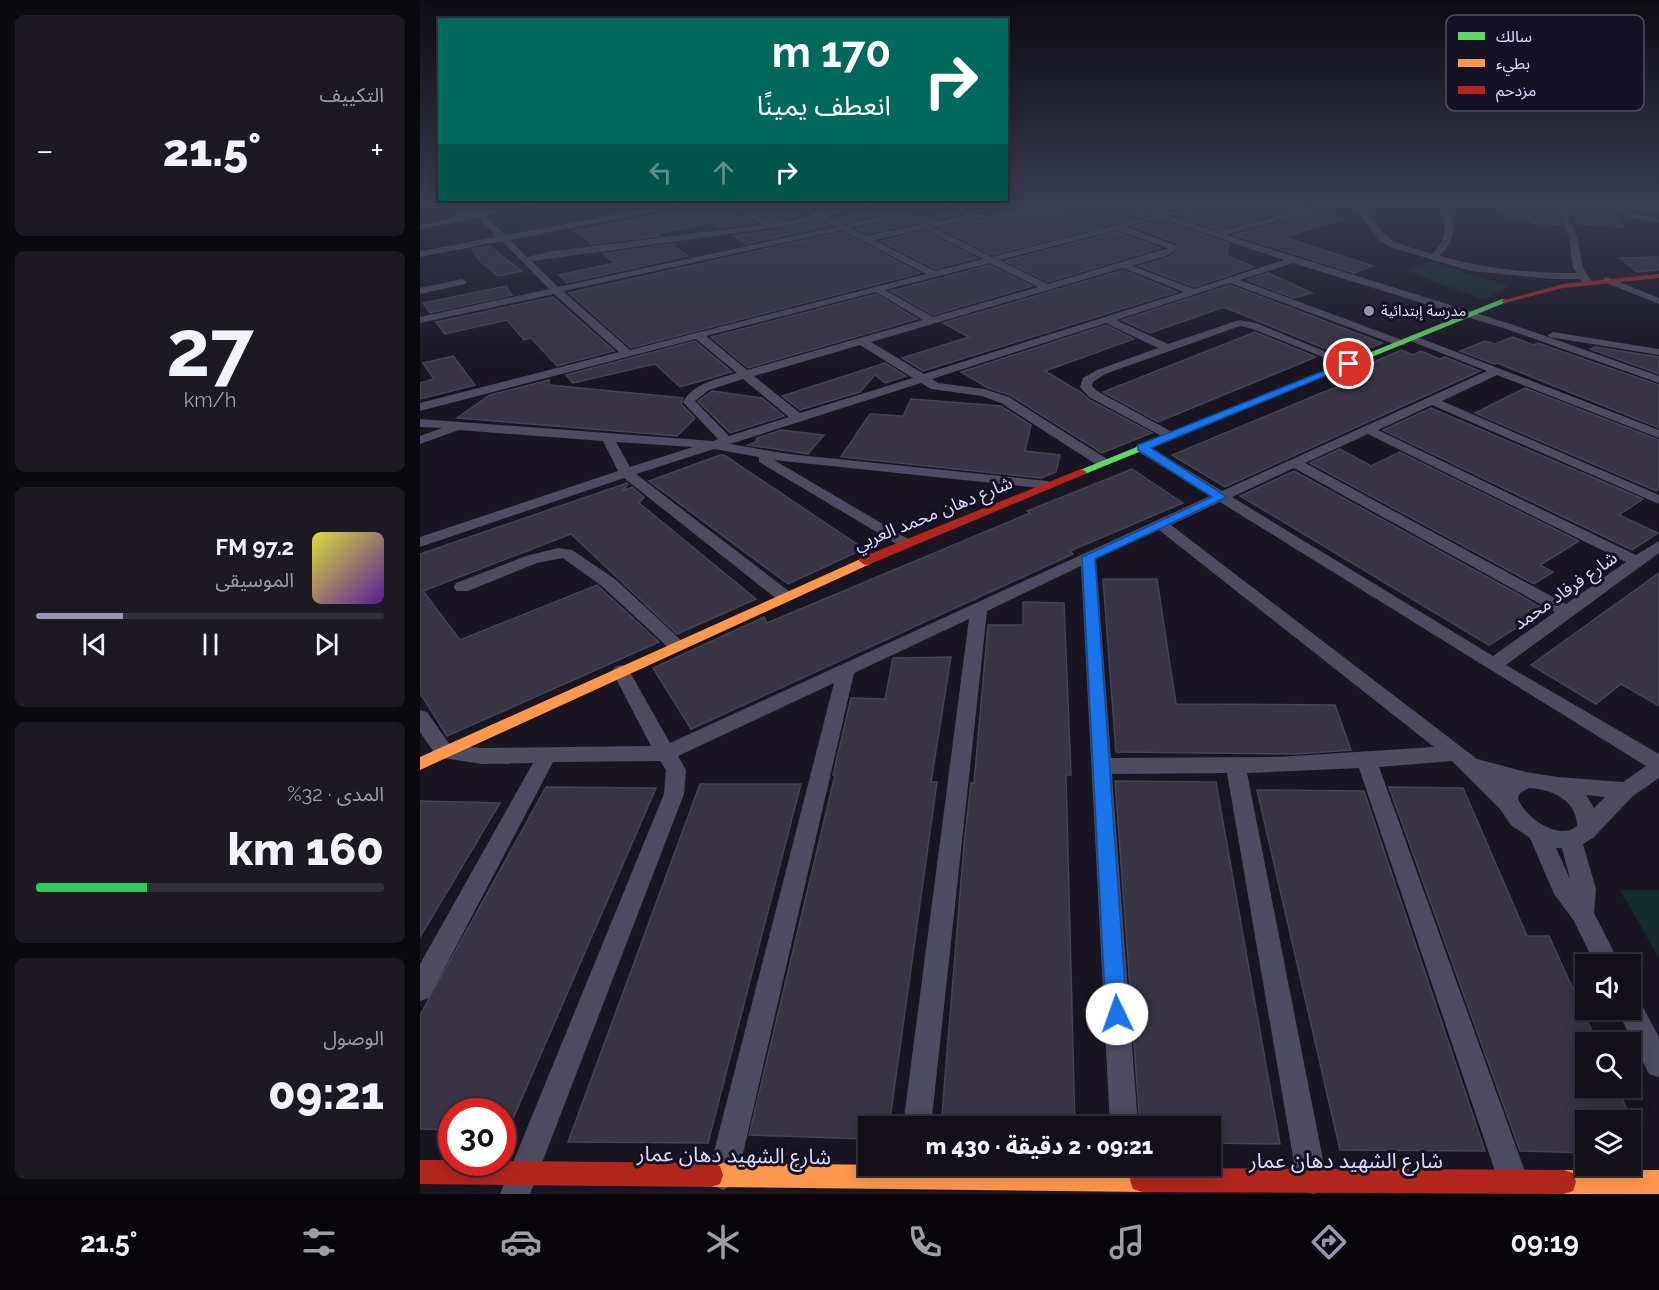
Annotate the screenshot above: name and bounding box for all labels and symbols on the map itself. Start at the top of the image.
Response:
legend [1446,15,1644,111]
text: سالك [1496,27,1532,46]
text: بطيء [1496,54,1530,76]
text: مزدحم [1496,81,1536,103]
place label: مدرسة إبتدائية [1381,302,1466,321]
marker: مدرسة إبتدائية [1362,304,1376,318]
pin [1323,338,1374,389]
street label: شارع دهان محمد العربي [851,472,1017,558]
street label: شارع فرفاد محمد [1509,547,1623,637]
position arrow [1085,982,1149,1046]
speed limit sign: 30 [438,1098,516,1176]
street label: شارع الشهيد دهان عمار [636,1141,831,1172]
street label: شارع الشهيد دهان عمار [1248,1148,1443,1176]

